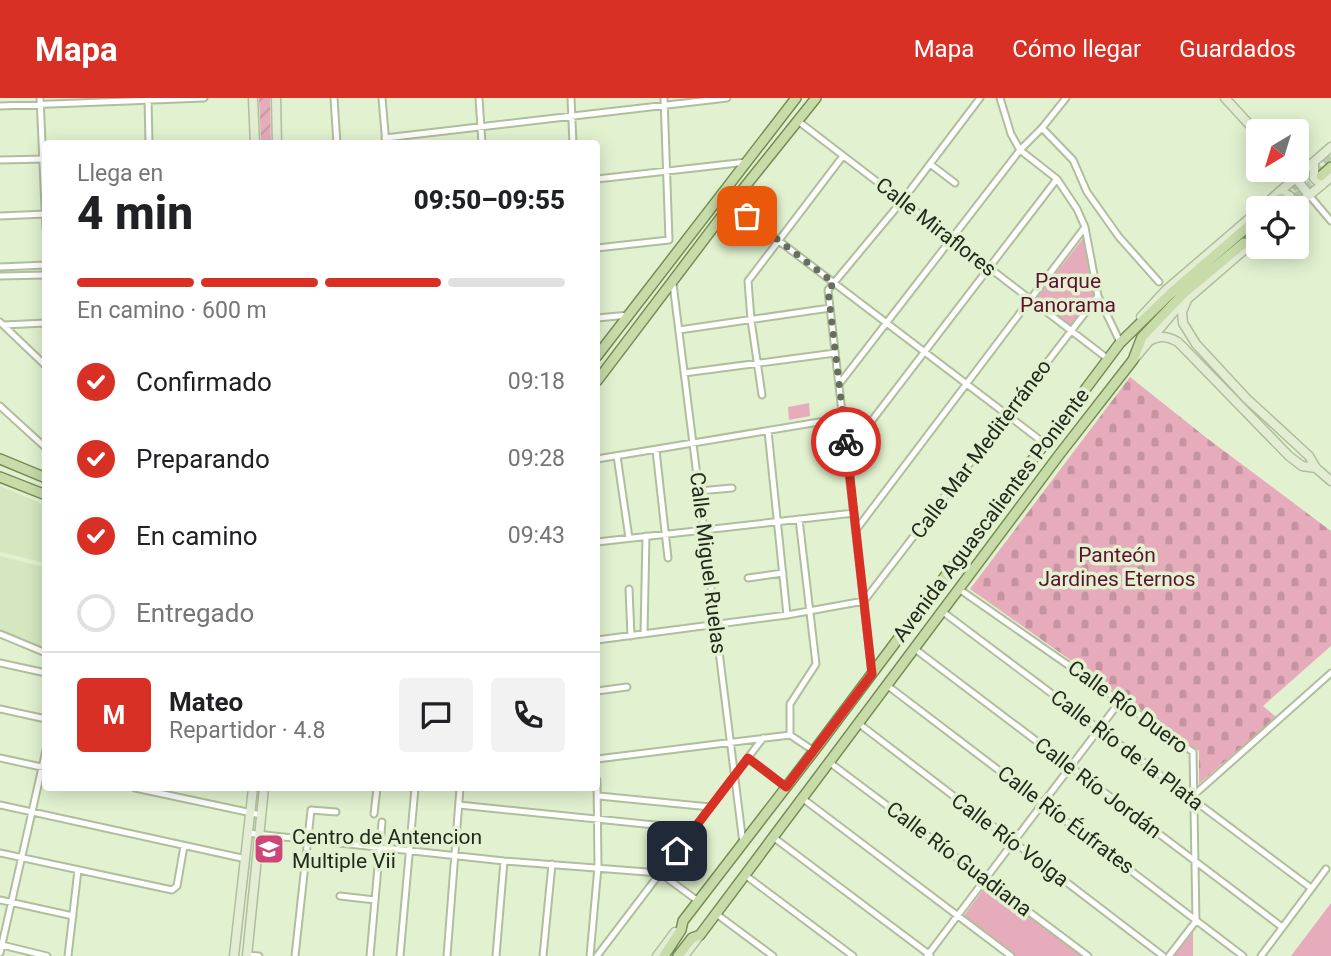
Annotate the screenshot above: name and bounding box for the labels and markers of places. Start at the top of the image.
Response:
pin [717,186,777,246]
pin [647,821,707,881]
place label: Centro de Antencion Multiple Vii [292,825,482,873]
school or university icon: Centro de Antencion Multiple Vii [252,832,286,866]

